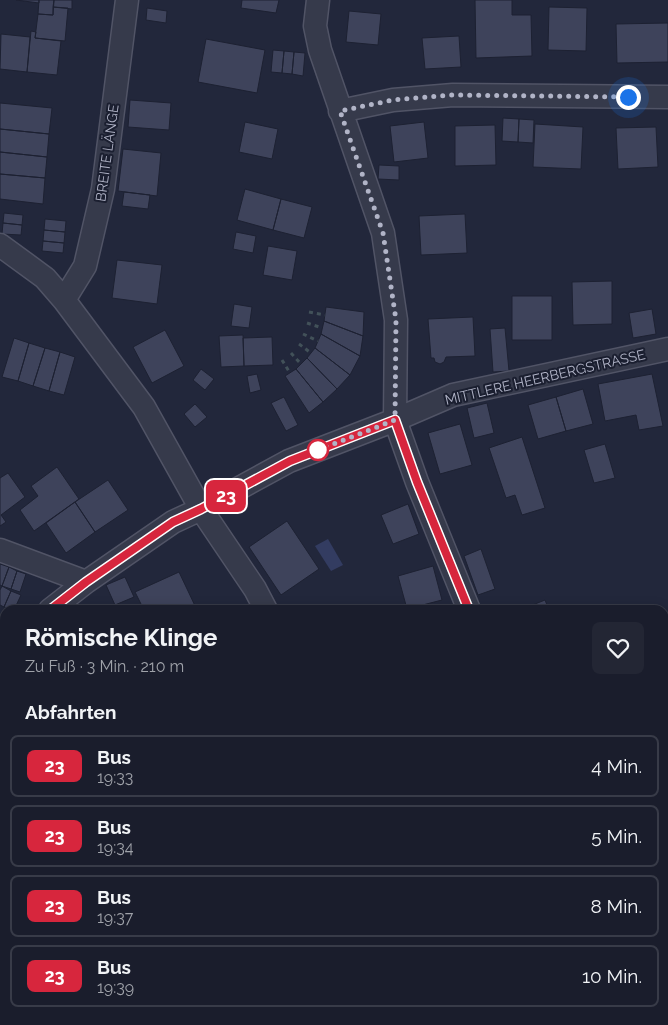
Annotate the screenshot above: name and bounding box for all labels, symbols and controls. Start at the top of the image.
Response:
your location [616,85,641,110]
street label: BREITE LÄNGE [90,103,122,203]
street label: MITTLERE HEERBERGSTRASSE [443,346,647,408]
unlabelled marker [307,439,329,461]
line badge: 23 [204,480,248,512]
text: 23 [216,485,236,506]
button: heart [592,622,644,674]
text: Römische Klinge [25,623,217,652]
text: Zu Fuß · 3 Min. · 210 m [25,657,184,676]
text: Abfahrten [25,701,116,723]
text: Bus [97,746,131,768]
text: 23 [44,755,65,776]
text: 4 Min. [591,755,642,777]
text: 19:33 [97,768,133,787]
text: Bus [97,816,131,838]
text: 23 [44,825,65,846]
text: 5 Min. [591,825,642,847]
text: 19:34 [97,838,134,857]
text: Bus [97,886,131,908]
text: 23 [44,895,65,916]
text: 8 Min. [590,895,642,917]
text: 19:37 [97,908,133,927]
text: Bus [97,956,131,978]
text: 23 [44,965,65,986]
text: 10 Min. [582,965,642,987]
text: 19:39 [97,978,134,997]

